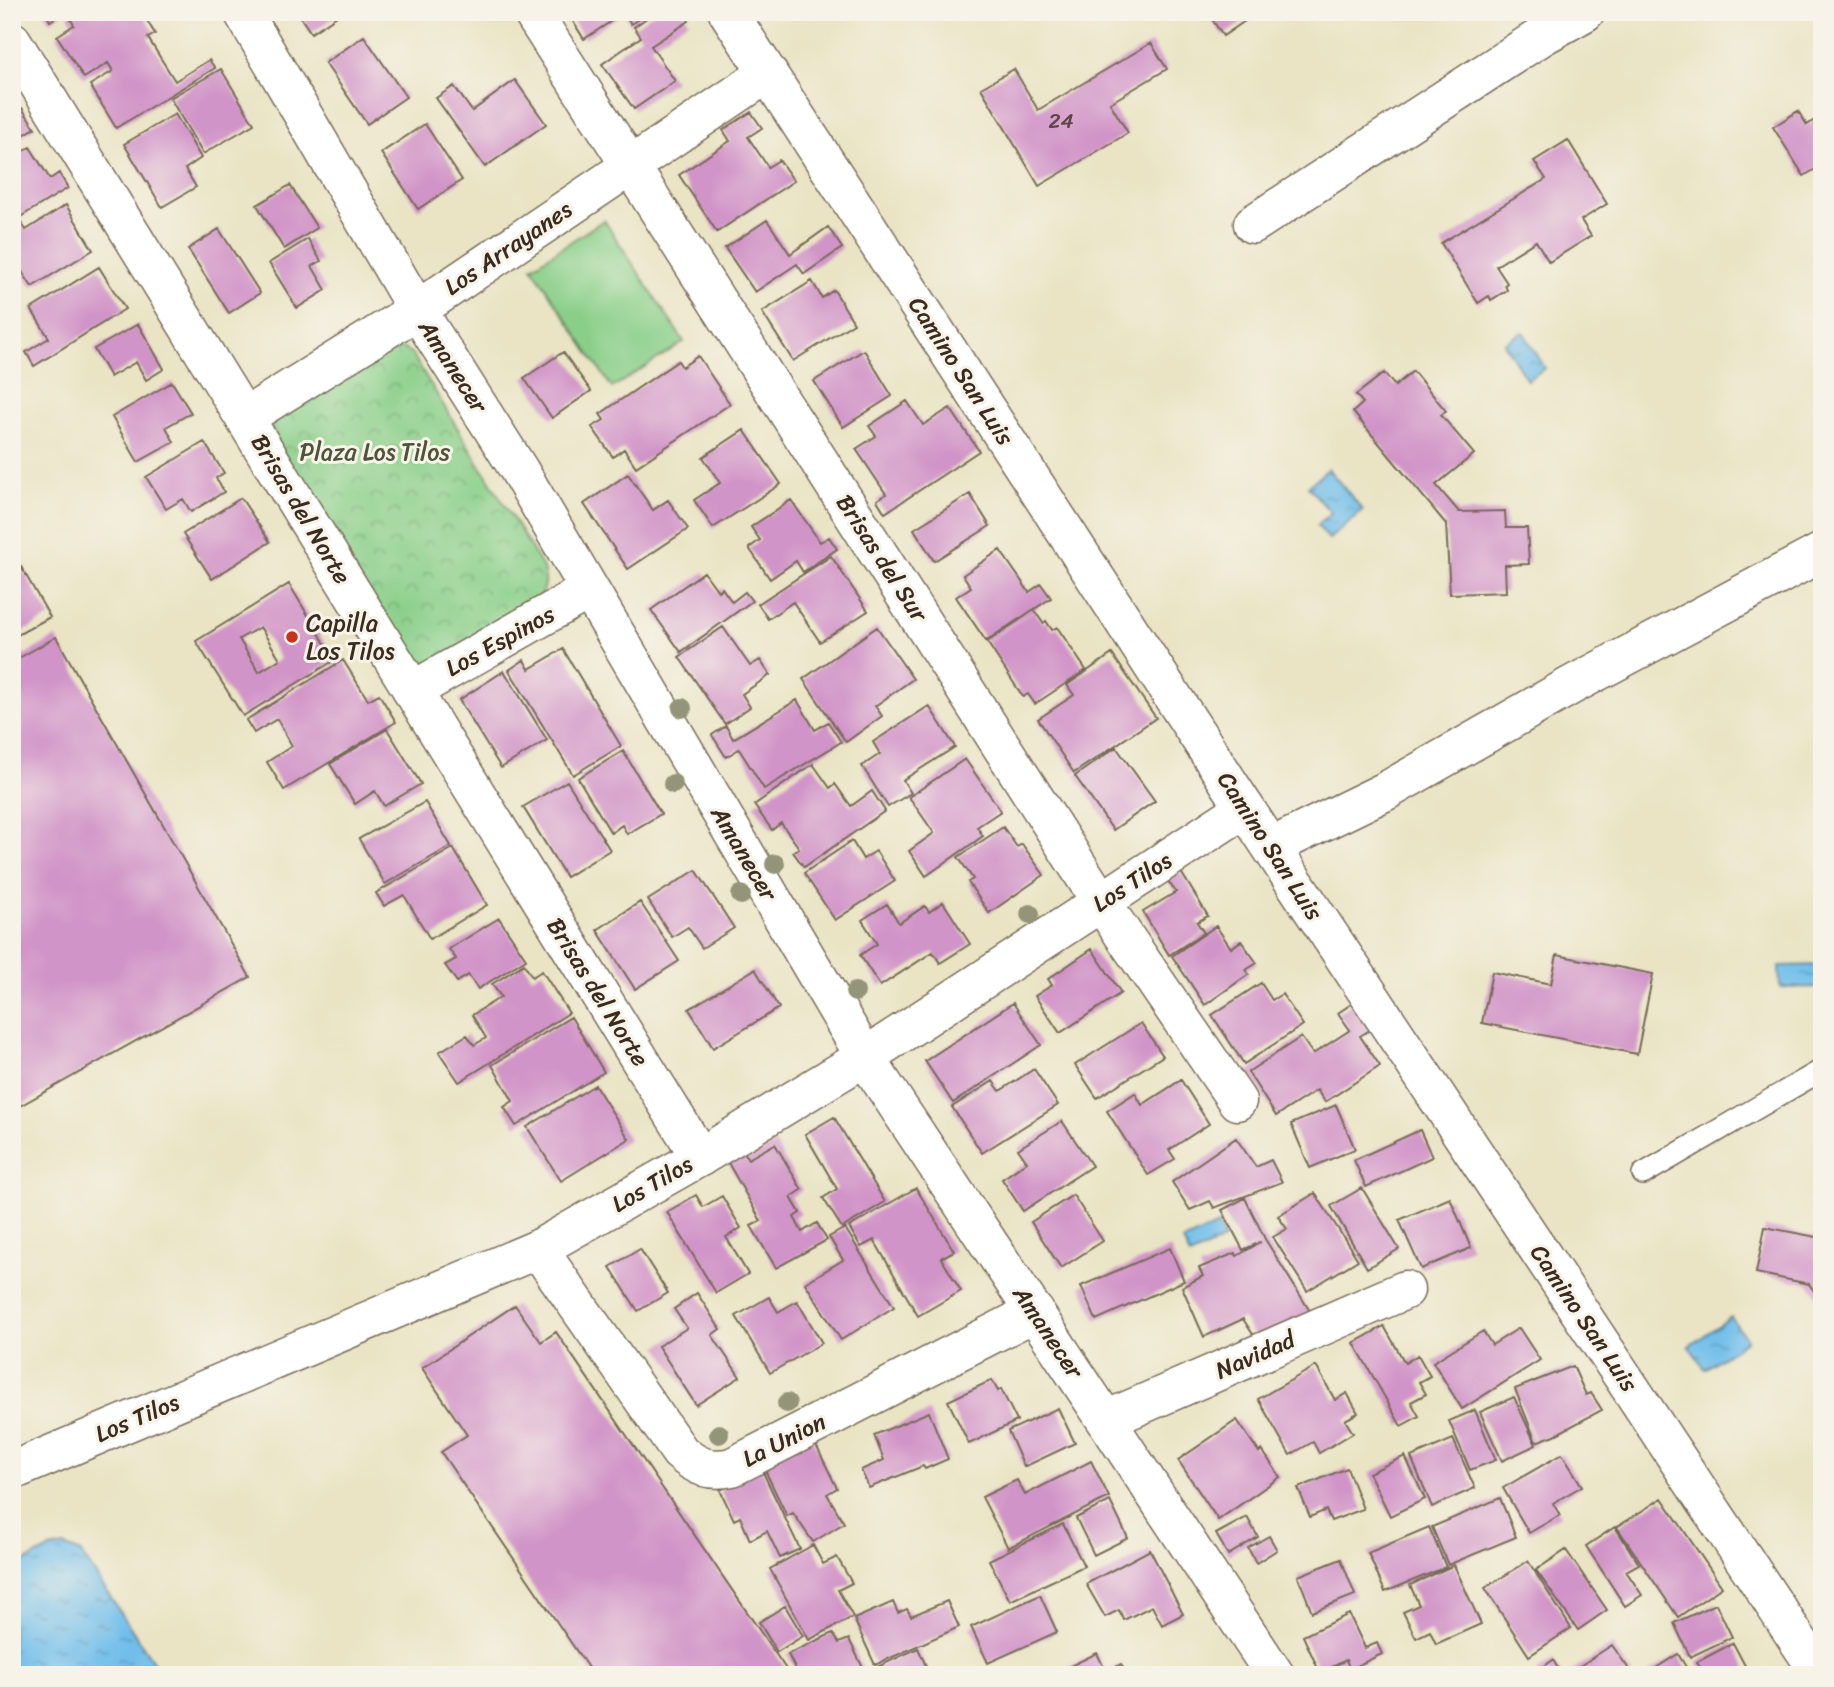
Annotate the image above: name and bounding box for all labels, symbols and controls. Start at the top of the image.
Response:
house number: 24 [1048,102,1074,140]
street label: Los Arrayanes [435,189,581,307]
street label: Camino San Luis [897,288,1026,455]
street label: Amanecer [406,310,500,423]
street label: Brisas del Norte [239,426,363,592]
park label: Plaza Los Tilos [300,431,450,473]
street label: Brisas del Sur [825,485,940,632]
street label: Los Espinos [437,594,563,688]
place label: Capilla Los Tilos [306,602,395,672]
marker: Capilla Los Tilos [284,629,300,645]
street label: Camino San Luis [1206,763,1335,930]
street label: Amanecer [698,796,790,911]
street label: Los Tilos [1083,840,1181,924]
street label: Brisas del Norte [535,909,661,1075]
street label: Los Tilos [603,1144,701,1224]
street label: Camino San Luis [1519,1235,1650,1401]
street label: Amanecer [1001,1276,1096,1389]
street label: Navidad [1208,1318,1303,1391]
street label: Los Tilos [88,1381,186,1455]
street label: La Union [735,1401,834,1479]

